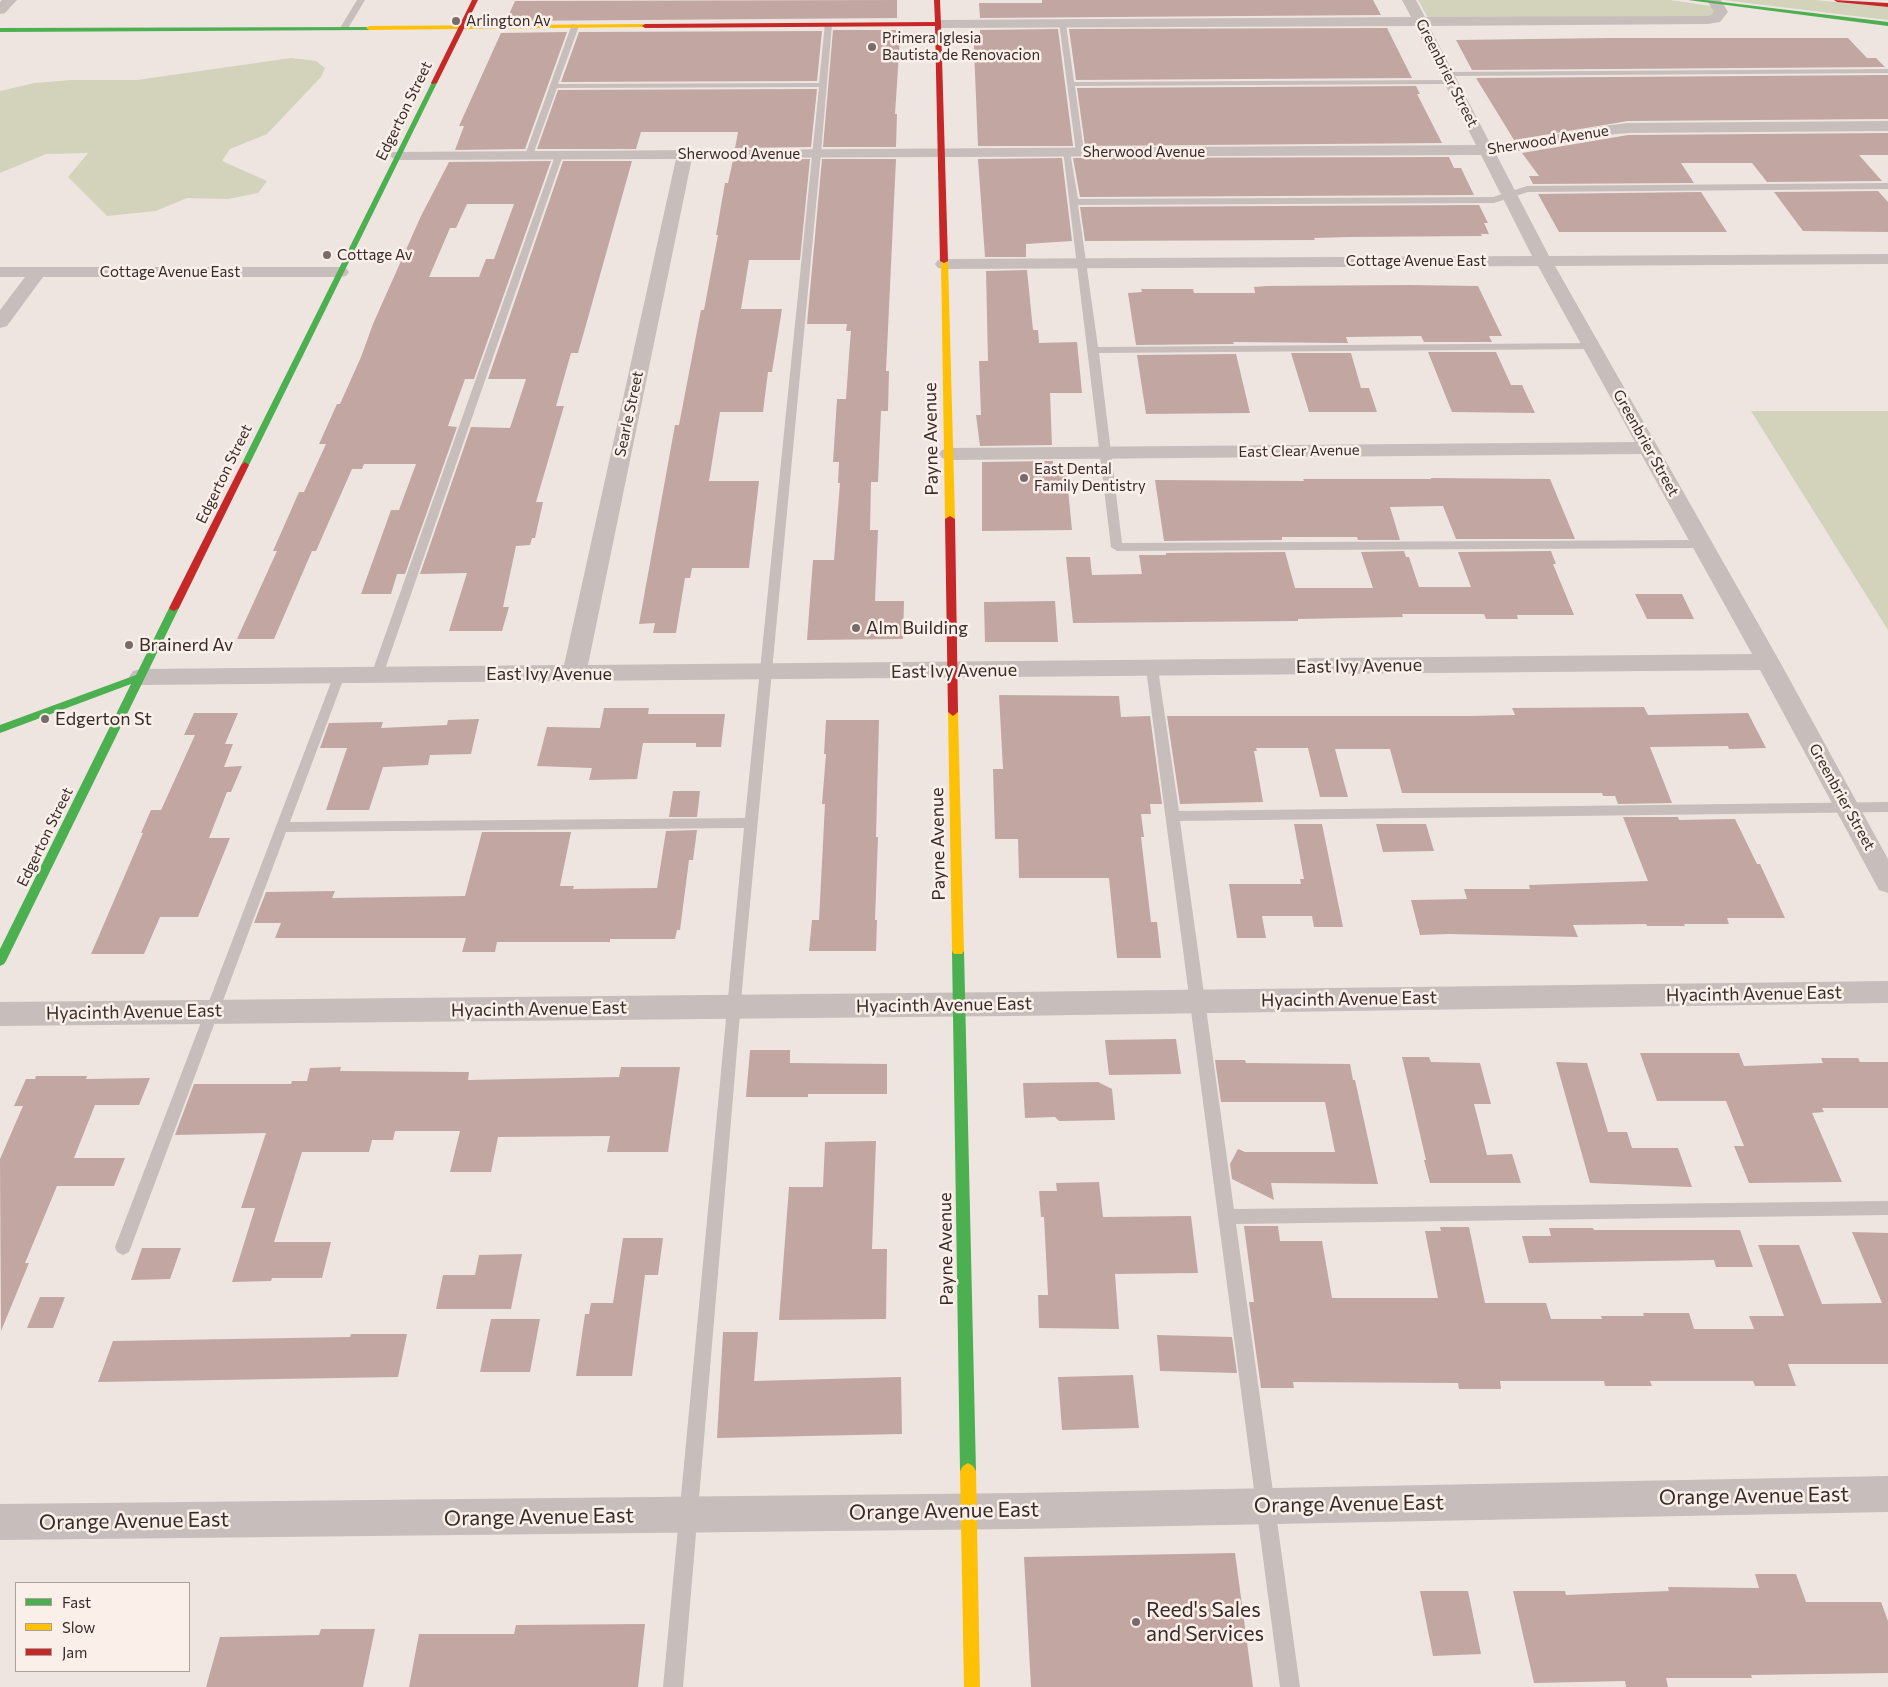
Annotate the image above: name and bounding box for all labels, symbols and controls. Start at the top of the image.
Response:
place label: Arlington Av [466,12,551,30]
marker: Arlington Av [450,15,462,27]
street label: Greenbrier Street [1412,16,1482,130]
place label: Primera Iglesia Bautista de Renovacion [882,29,1040,64]
marker: Primera Iglesia Bautista de Renovacion [866,41,878,53]
street label: Edgerton Street [372,58,436,164]
street label: Sherwood Avenue [1486,122,1610,158]
street label: Sherwood Avenue [1083,143,1205,161]
street label: Sherwood Avenue [678,145,800,163]
place label: Cottage Av [337,246,413,264]
marker: Cottage Av [321,249,333,261]
street label: Cottage Avenue East [1346,252,1486,270]
street label: Cottage Avenue East [100,263,240,281]
street label: Searle Street [611,369,647,459]
street label: Payne Avenue [919,382,943,496]
street label: Greenbrier Street [1609,387,1683,499]
street label: Edgerton Street [192,421,256,527]
street label: East Clear Avenue [1238,441,1360,461]
place label: East Dental Family Dentistry [1034,460,1146,495]
marker: East Dental Family Dentistry [1018,472,1030,484]
place label: Alm Building [866,617,968,639]
marker: Alm Building [850,622,862,634]
place label: Brainerd Av [139,634,233,656]
marker: Brainerd Av [123,639,135,651]
street label: East Ivy Avenue [1296,654,1422,678]
street label: East Ivy Avenue [891,659,1017,683]
street label: East Ivy Avenue [486,663,612,685]
place label: Edgerton St [55,708,152,730]
marker: Edgerton St [39,713,51,725]
street label: Greenbrier Street [1805,741,1879,853]
street label: Edgerton Street [13,784,77,890]
street label: Payne Avenue [926,787,950,901]
street label: Hyacinth Avenue East [1666,982,1842,1006]
street label: Hyacinth Avenue East [1261,987,1437,1011]
street label: Hyacinth Avenue East [856,993,1032,1017]
street label: Hyacinth Avenue East [451,997,627,1021]
street label: Hyacinth Avenue East [46,1000,222,1024]
street label: Payne Avenue [934,1192,958,1306]
street label: Orange Avenue East [1659,1482,1849,1510]
street label: Orange Avenue East [1254,1490,1444,1518]
street label: Orange Avenue East [849,1497,1039,1525]
street label: Orange Avenue East [444,1503,634,1531]
street label: Orange Avenue East [39,1507,229,1535]
legend [15,1582,190,1672]
text: Fast [62,1593,91,1611]
place label: Reed's Sales and Services [1146,1597,1264,1647]
marker: Reed's Sales and Services [1130,1616,1142,1628]
text: Slow [62,1618,95,1636]
text: Jam [62,1643,87,1661]

